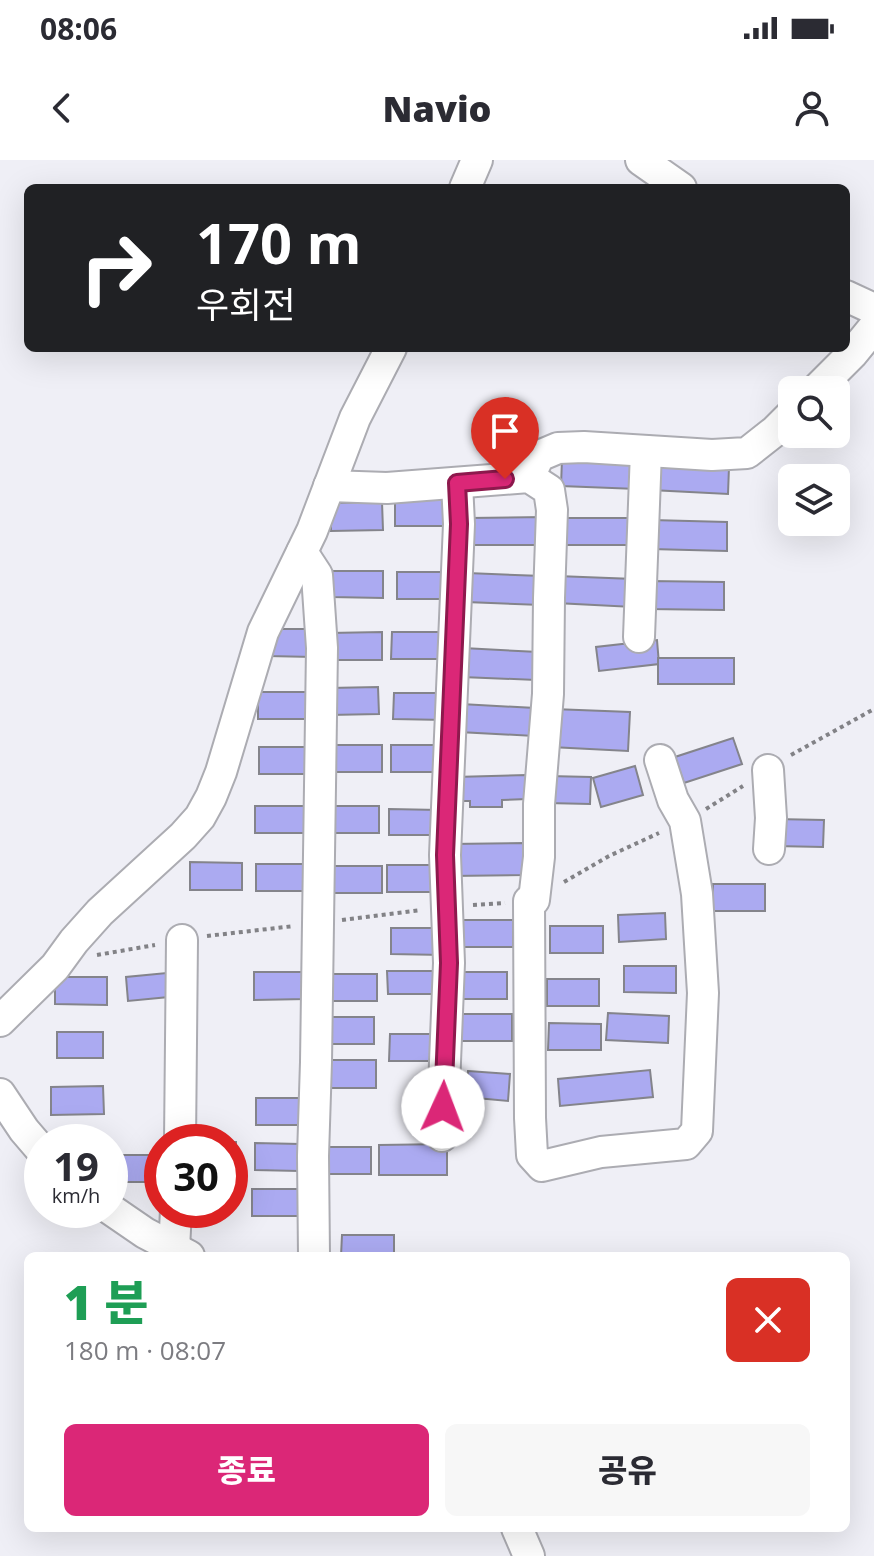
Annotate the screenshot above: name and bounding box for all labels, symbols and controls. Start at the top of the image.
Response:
text: 08:06 [40,8,117,49]
text: Navio [382,84,492,133]
icon: back [40,86,84,130]
icon: person [790,86,834,130]
text: 170 m [196,204,362,280]
icon: right [64,216,168,320]
text: 우회전 [196,280,295,329]
map controls [778,376,850,536]
button: search [778,376,850,448]
pin [471,397,539,479]
icon: arrive [483,409,527,453]
button: layers [778,464,850,536]
position arrow [401,1065,485,1149]
speed limit sign: 30 [144,1124,248,1228]
text: 19 [53,1138,99,1193]
text: km/h [52,1182,100,1209]
text: 1 분 [64,1269,149,1334]
button: close [726,1278,810,1362]
text: 180 m · 08:07 [64,1332,226,1368]
button: 종료 [64,1424,429,1516]
button: 공유 [445,1424,810,1516]

